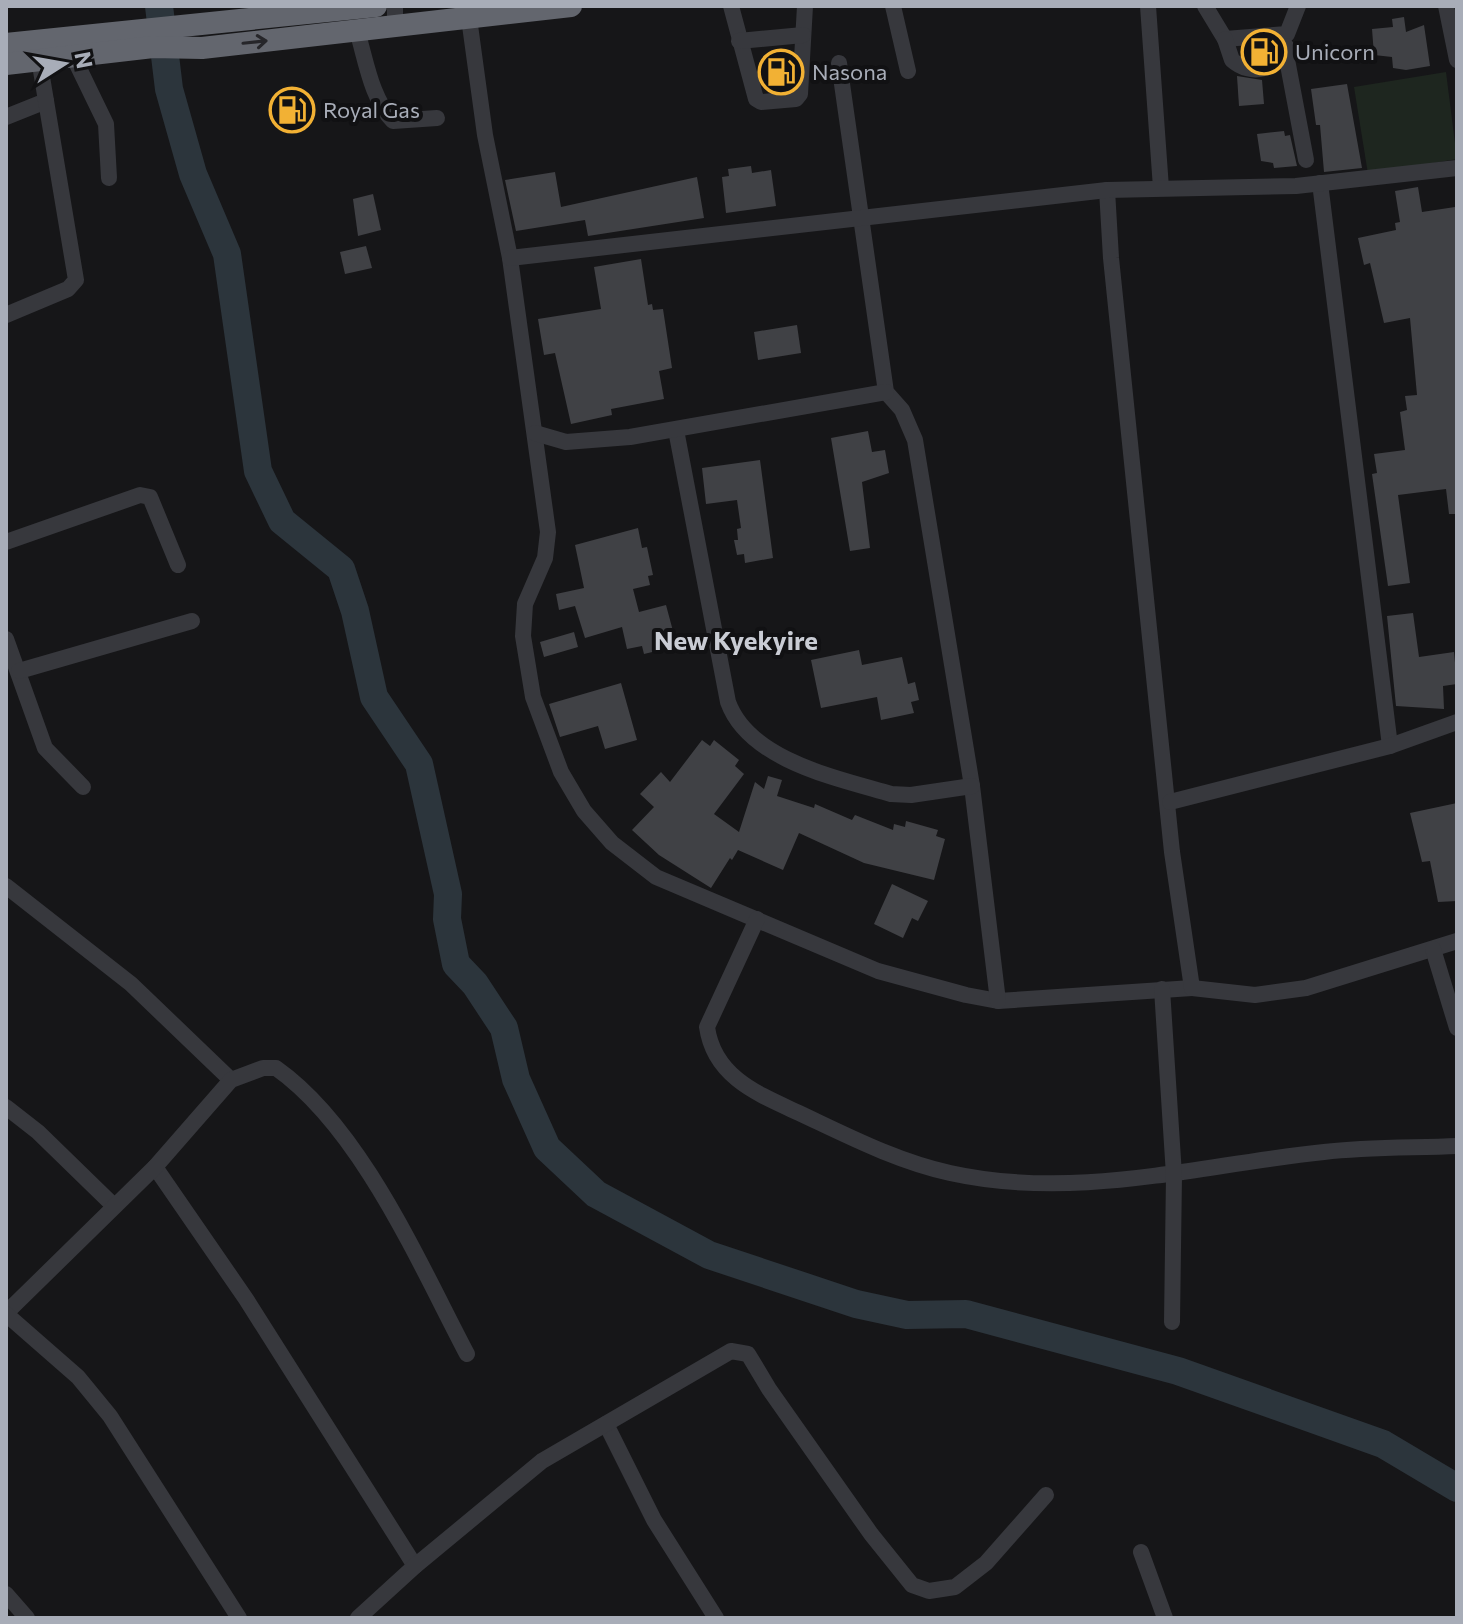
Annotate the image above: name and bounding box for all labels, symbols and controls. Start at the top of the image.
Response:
north arrow [24,24,104,104]
fuel station icon: Unicorn [1240,28,1288,76]
one-way arrow [241,34,268,49]
place label: Unicorn [1295,38,1375,65]
fuel station icon: Nasona [757,48,805,96]
text: N [69,49,99,71]
place label: Nasona [812,58,887,85]
fuel station icon: Royal Gas [268,86,316,134]
place label: Royal Gas [323,96,420,123]
district label: New Kyekyire [654,624,818,655]

